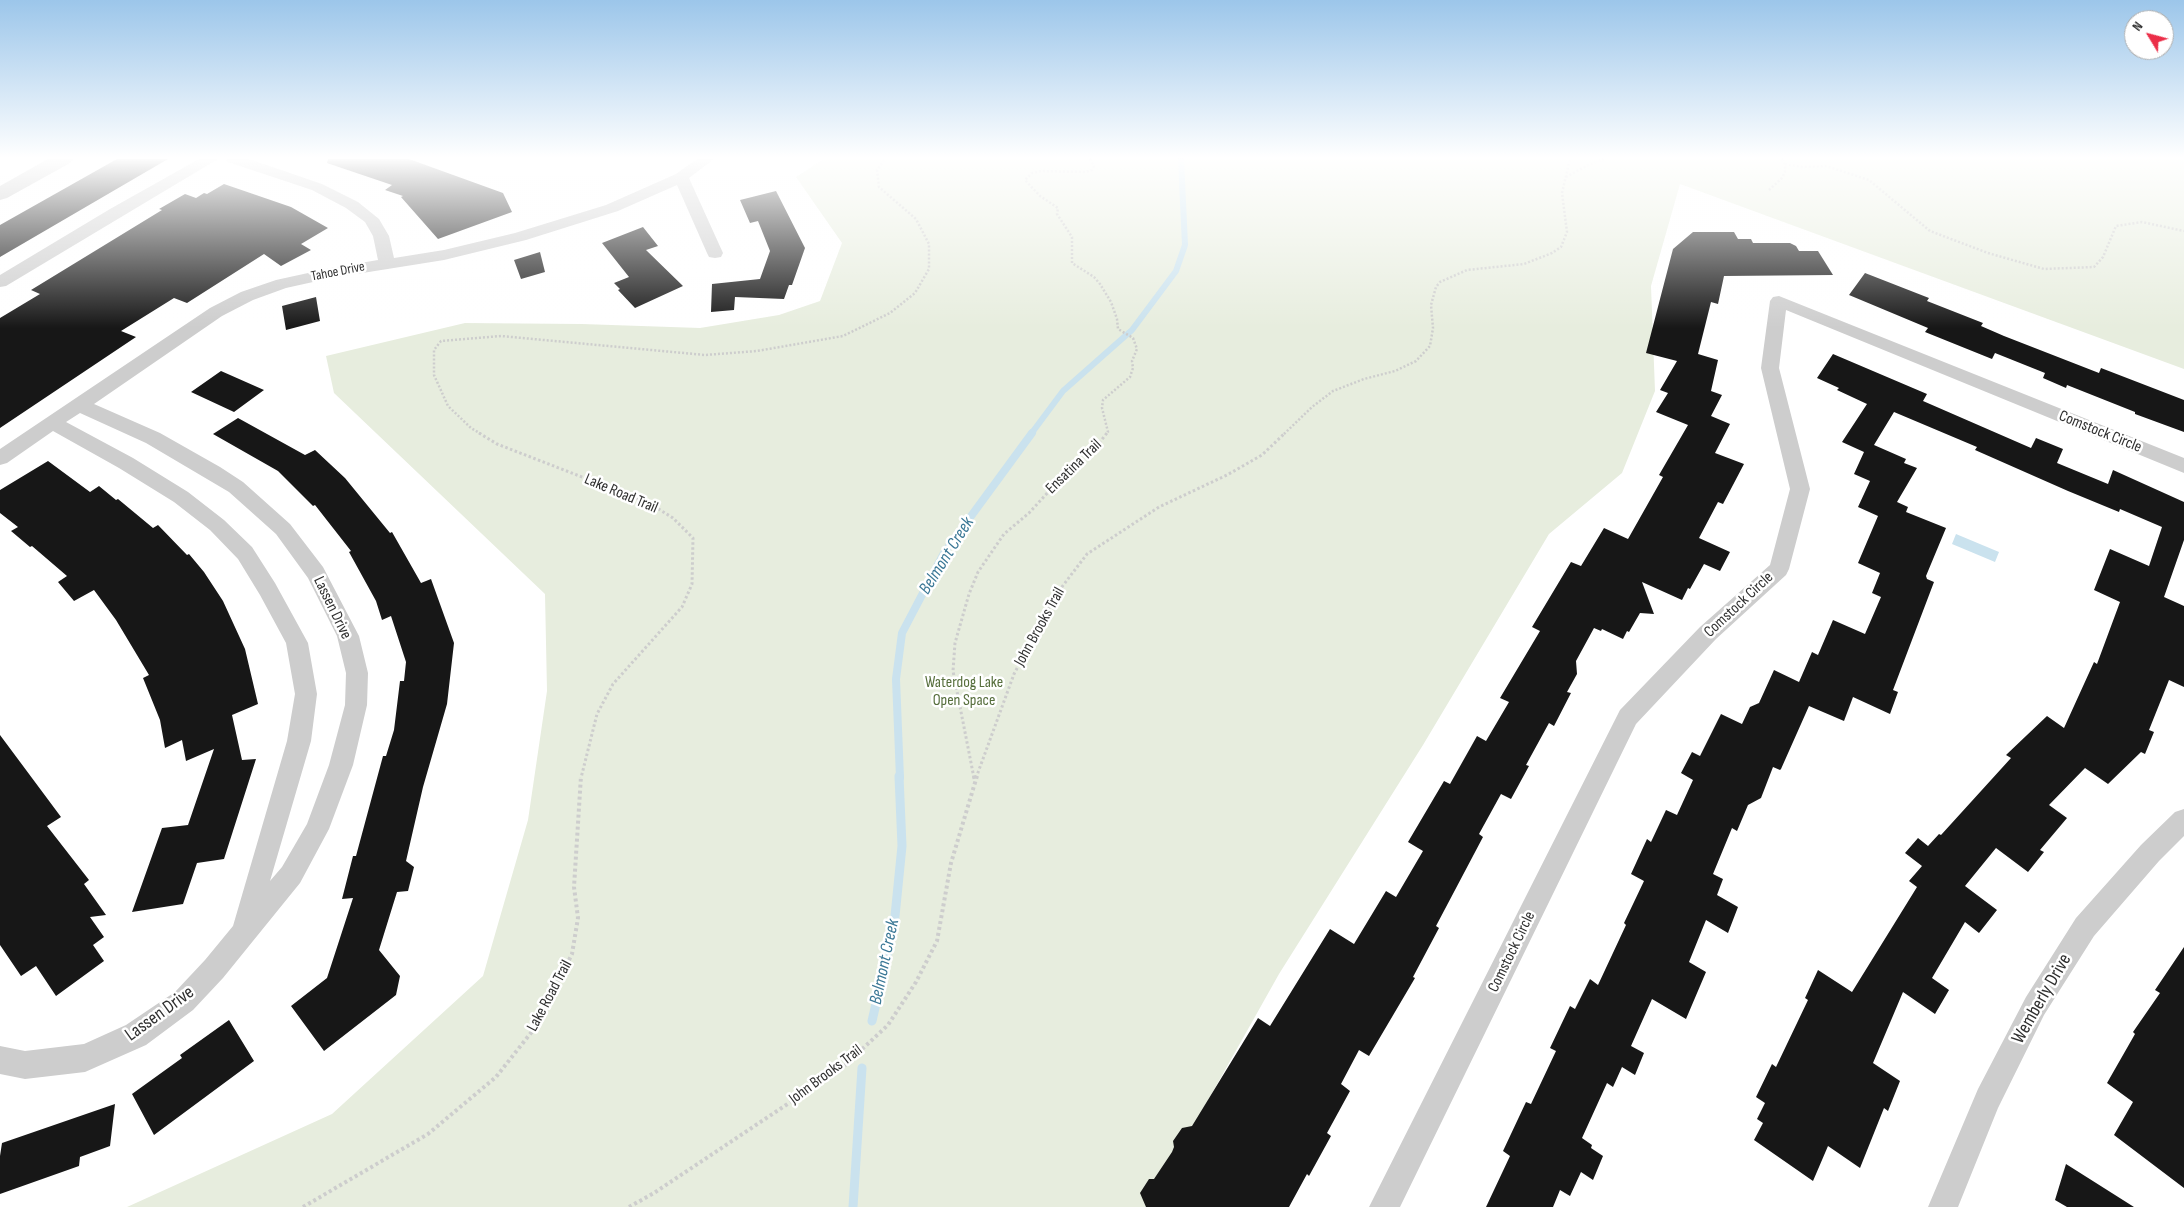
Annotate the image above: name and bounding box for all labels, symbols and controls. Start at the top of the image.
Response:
north arrow [2124,10,2174,60]
text: N [2128,18,2146,34]
street label: Tahoe Drive [310,259,366,285]
street label: Comstock Circle [2056,407,2144,457]
street label: Ensatina Trail [1042,436,1106,498]
street label: Lake Road Trail [581,470,661,518]
water label: Belmont Creek [915,514,979,598]
street label: Comstock Circle [1700,568,1778,642]
street label: Lassen Drive [309,574,355,642]
street label: John Brooks Trail [1011,584,1069,670]
park label: Waterdog Lake Open Space [925,673,1003,711]
street label: Comstock Circle [1484,908,1540,996]
water label: Belmont Creek [865,917,905,1007]
street label: Wemberly Drive [2007,950,2077,1048]
street label: Lake Road Trail [523,957,577,1035]
street label: Lassen Drive [121,981,199,1047]
street label: John Brooks Trail [786,1041,866,1109]

